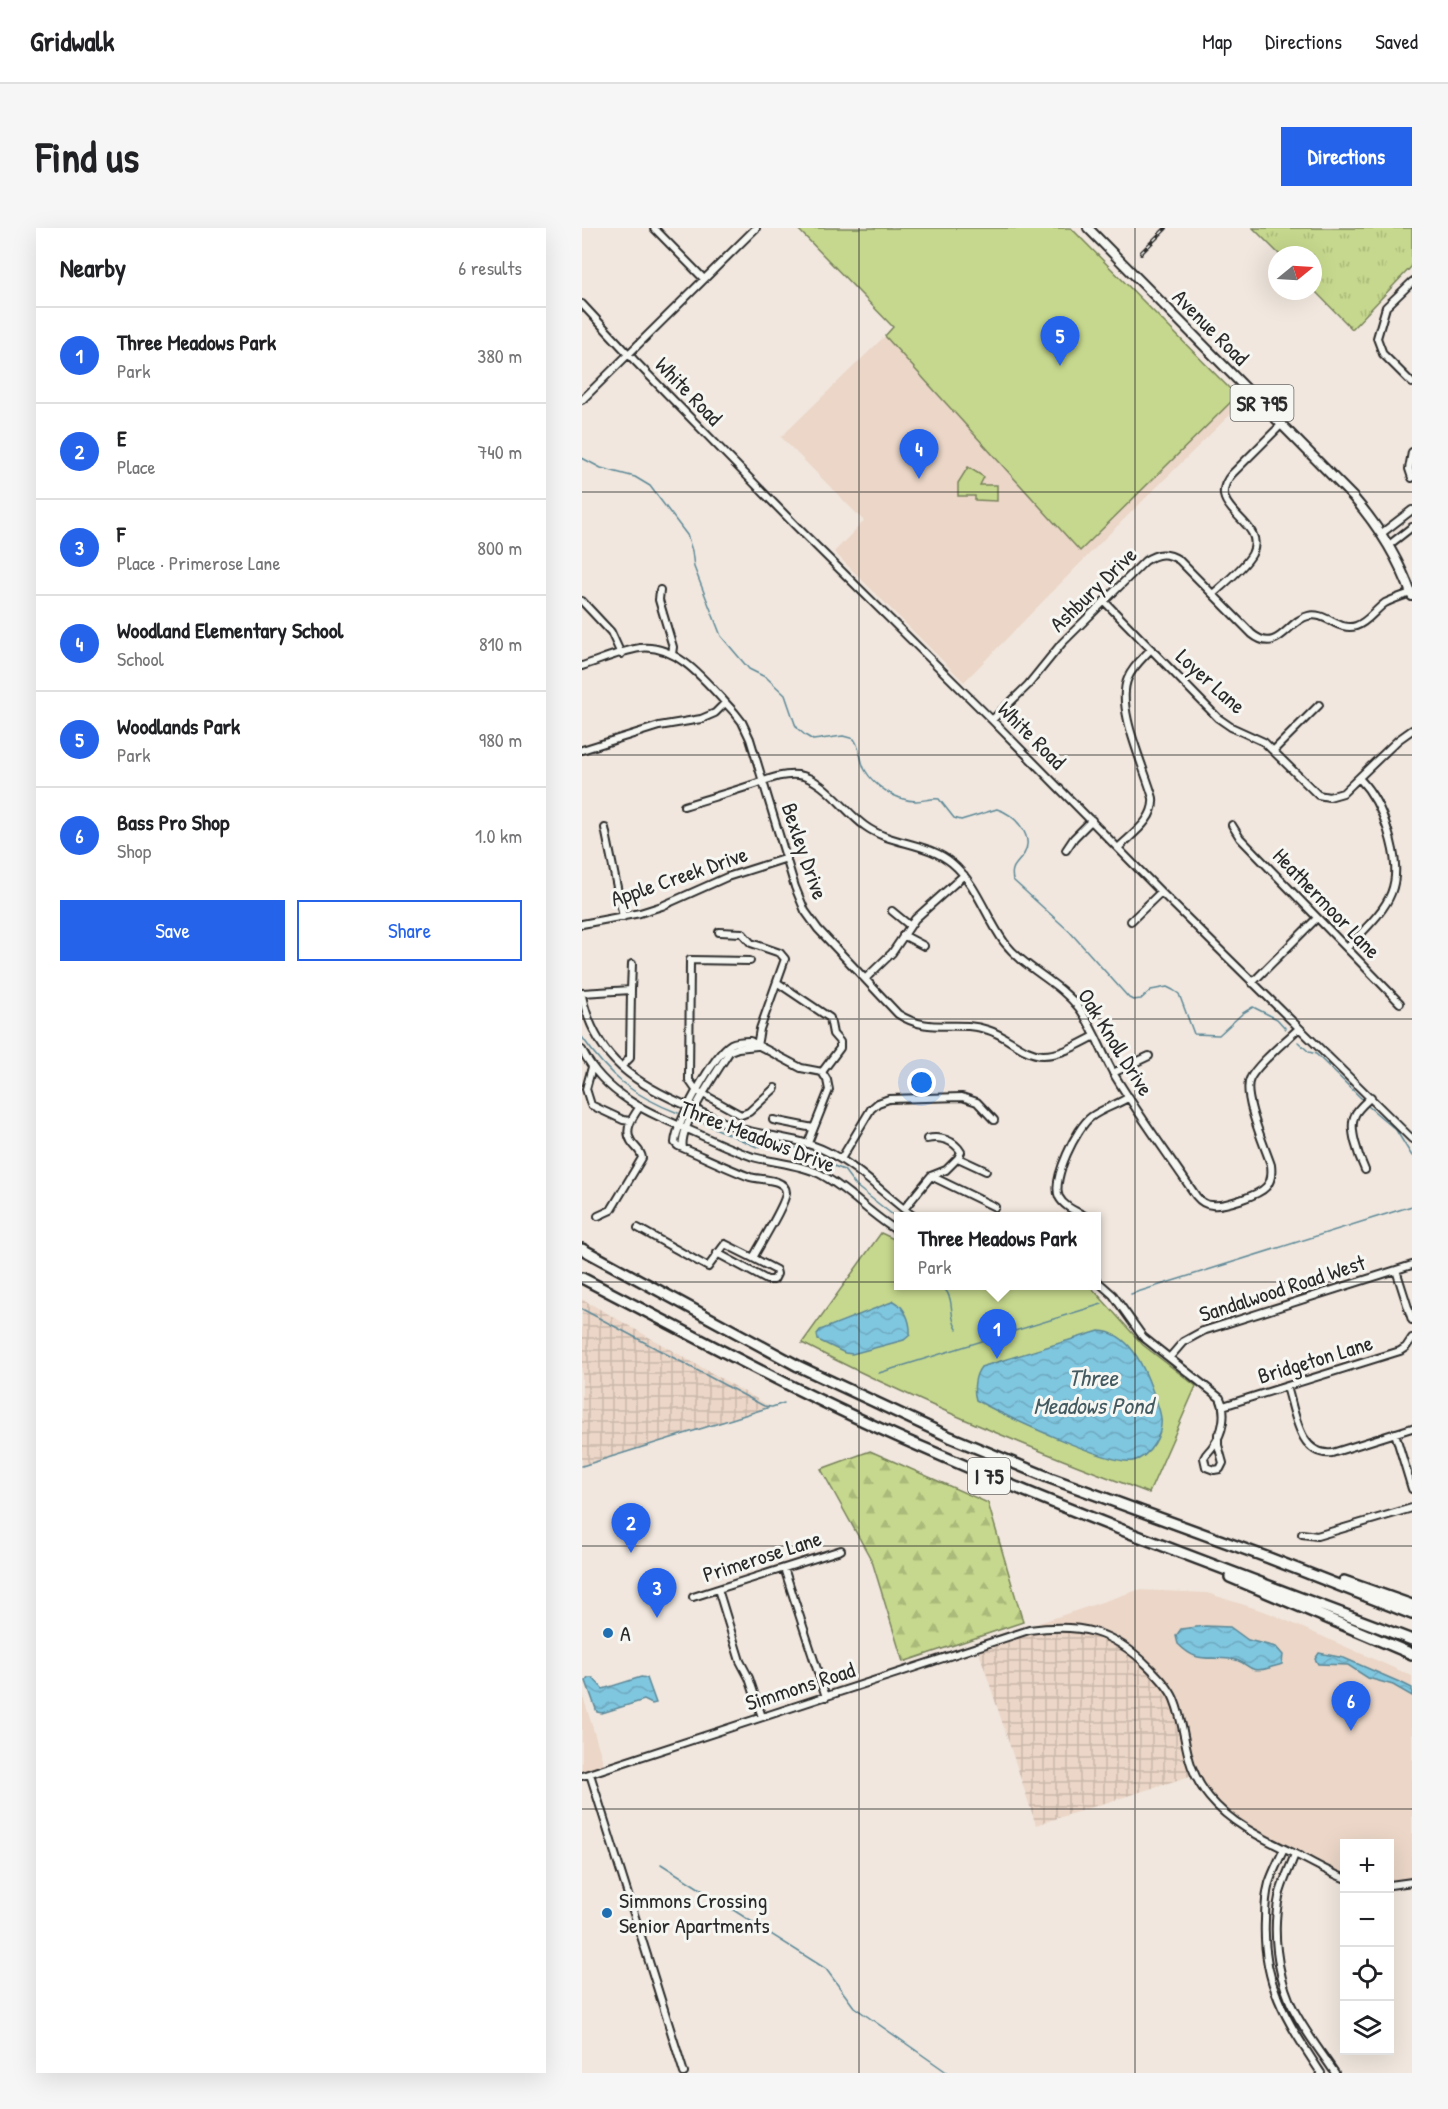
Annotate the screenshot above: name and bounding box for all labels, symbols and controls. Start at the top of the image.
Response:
text: Gridwalk [30,22,114,60]
text: Map [1202,27,1232,56]
text: Directions [1265,27,1342,56]
text: Saved [1375,27,1418,56]
button: Directions [1281,127,1412,186]
text: Find us [36,128,139,185]
north arrow [1268,246,1322,300]
text: Nearby [60,250,126,285]
text: 6 results [458,254,522,281]
street label: Avenue Road [1166,282,1256,372]
pin: 5 [1040,316,1080,366]
text: Three Meadows Park [117,327,276,357]
text: 1 [76,342,83,369]
text: 380 m [477,342,522,369]
street label: White Road [649,350,730,432]
text: Park [117,357,150,384]
road number: SR 795 [1230,385,1294,421]
text: E [117,423,127,453]
pin: 4 [900,430,938,479]
text: 2 [75,438,84,465]
text: 740 m [477,438,522,465]
text: Place [117,453,156,480]
text: F [117,519,125,549]
text: 3 [75,534,84,561]
text: 800 m [477,534,522,561]
street label: Ashbury Drive [1043,540,1143,638]
text: Place · Primerose Lane [117,549,280,576]
text: Woodland Elementary School [117,615,343,645]
text: 4 [76,630,83,657]
text: 810 m [479,630,522,657]
street label: Loyer Lane [1170,642,1252,720]
text: School [117,645,164,672]
street label: White Road [991,694,1073,776]
text: Woodlands Park [117,711,240,741]
text: 5 [75,726,84,753]
text: 980 m [479,726,522,753]
text: Park [117,741,150,768]
street label: Bexley Drive [775,799,836,903]
text: Bass Pro Shop [117,807,229,837]
text: 6 [76,822,83,849]
text: 1.0 km [475,822,522,849]
text: Shop [117,837,151,864]
street label: Apple Creek Drive [607,838,752,913]
street label: Heathermoor Lane [1266,841,1388,965]
button: Save [60,900,285,961]
button: Share [297,900,522,961]
street label: Oak Knoll Drive [1071,983,1161,1102]
your location [907,1068,936,1097]
street label: Three Meadows Drive [676,1093,840,1179]
popup [894,1212,1101,1290]
text: Three Meadows Park [918,1223,1077,1253]
street label: Sandalwood Road West [1195,1247,1369,1329]
text: Park [918,1253,951,1280]
pin: 1 [978,1310,1016,1359]
street label: Bridgeton Lane [1254,1327,1376,1391]
water label: Three Meadows Pond [1033,1361,1156,1421]
road number: I 75 [968,1458,1010,1494]
pin: 2 [611,1504,650,1553]
street label: Primerose Lane [699,1523,825,1589]
pin: 3 [638,1568,676,1618]
place label: A [620,1618,631,1648]
marker: A [601,1626,615,1640]
street label: Simmons Road [741,1654,859,1718]
pin: 6 [1332,1682,1370,1731]
map controls [1340,1839,1394,2055]
button: + [1340,1839,1394,1893]
place label: Simmons Crossing Senior Apartments [619,1885,770,1940]
button: − [1340,1893,1394,1947]
marker: Simmons Crossing Senior Apartments [600,1906,614,1920]
button: locate [1340,1947,1394,2001]
button: layers [1340,2001,1394,2055]

